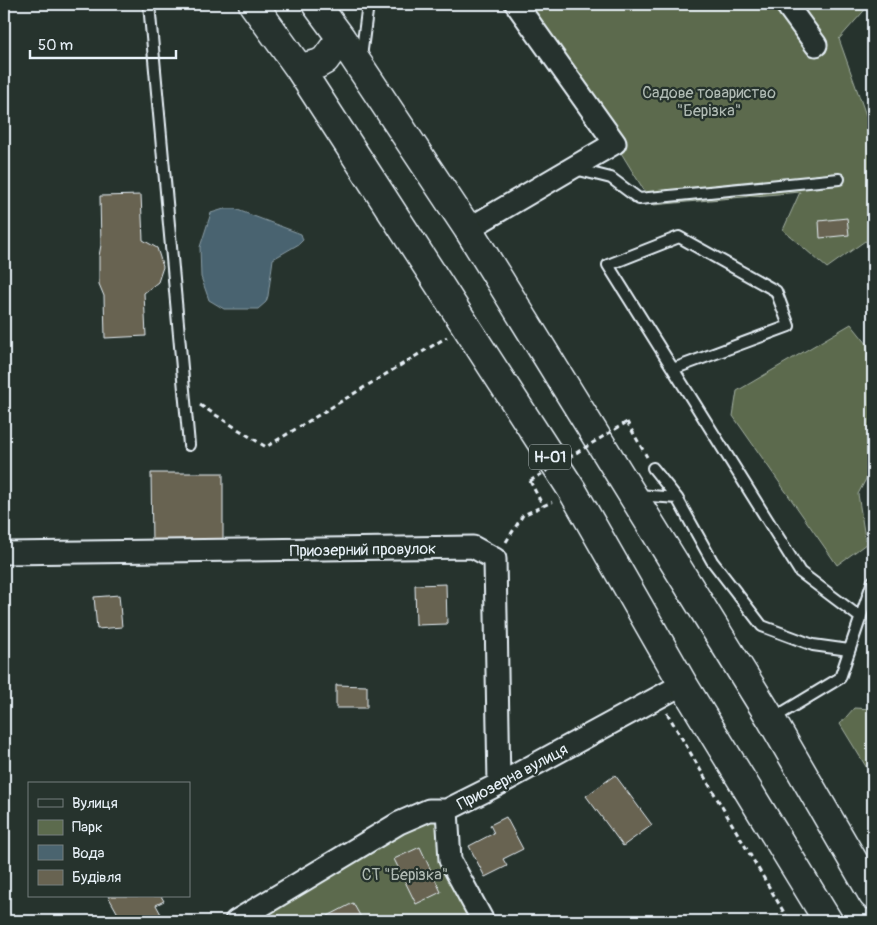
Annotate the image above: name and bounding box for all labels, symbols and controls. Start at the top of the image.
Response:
scale bar [30,28,176,60]
text: 50 m [38,36,73,55]
park label: Садове товариство "Берізка" [642,83,776,121]
road number: Н-01 [529,444,571,470]
street label: Приозерний провулок [290,539,436,561]
street label: Приозерна вулиця [454,739,571,815]
legend [28,782,190,898]
text: Вулиця [72,794,118,813]
text: Парк [72,818,103,837]
text: Вода [72,844,105,863]
park label: СТ "Берізка" [362,865,448,885]
text: Будівля [72,868,121,887]

